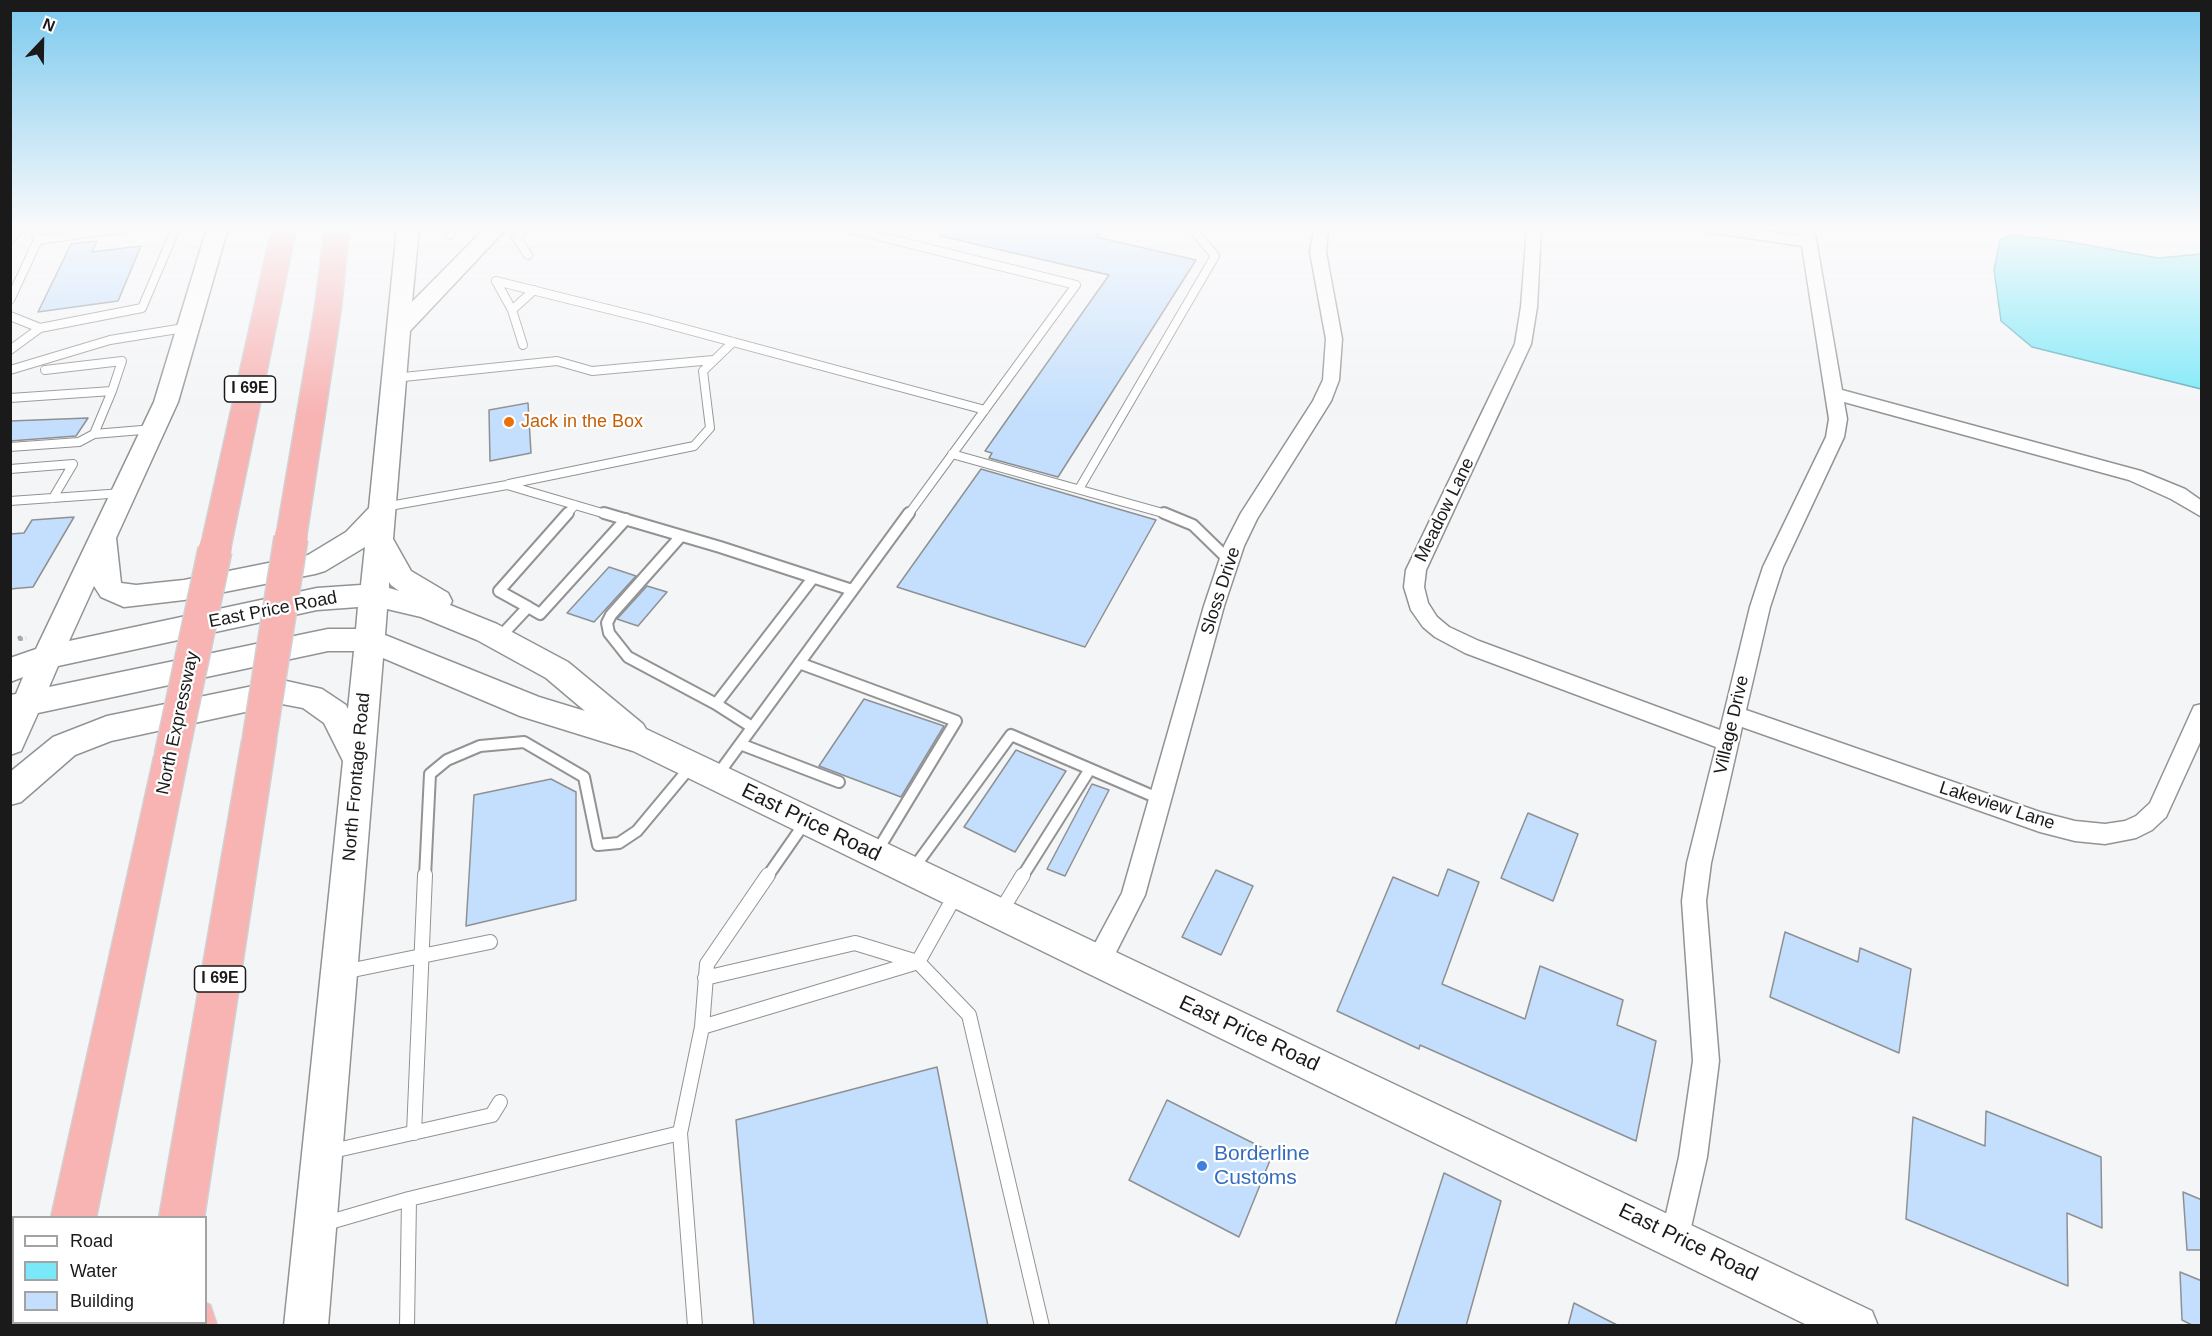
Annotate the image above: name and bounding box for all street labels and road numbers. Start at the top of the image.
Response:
road number: I 69E [224,376,276,402]
street label: Meadow Lane [1411,454,1479,566]
street label: Sloss Drive [1197,544,1245,638]
street label: East Price Road [207,587,339,633]
street label: North Expressway [152,649,204,797]
street label: Village Drive [1710,674,1754,776]
street label: North Frontage Road [339,692,375,862]
street label: Lakeview Lane [1937,777,2057,835]
street label: East Price Road [737,778,885,868]
road number: I 69E [194,966,246,992]
street label: East Price Road [1175,991,1323,1077]
street label: East Price Road [1614,1198,1762,1288]

